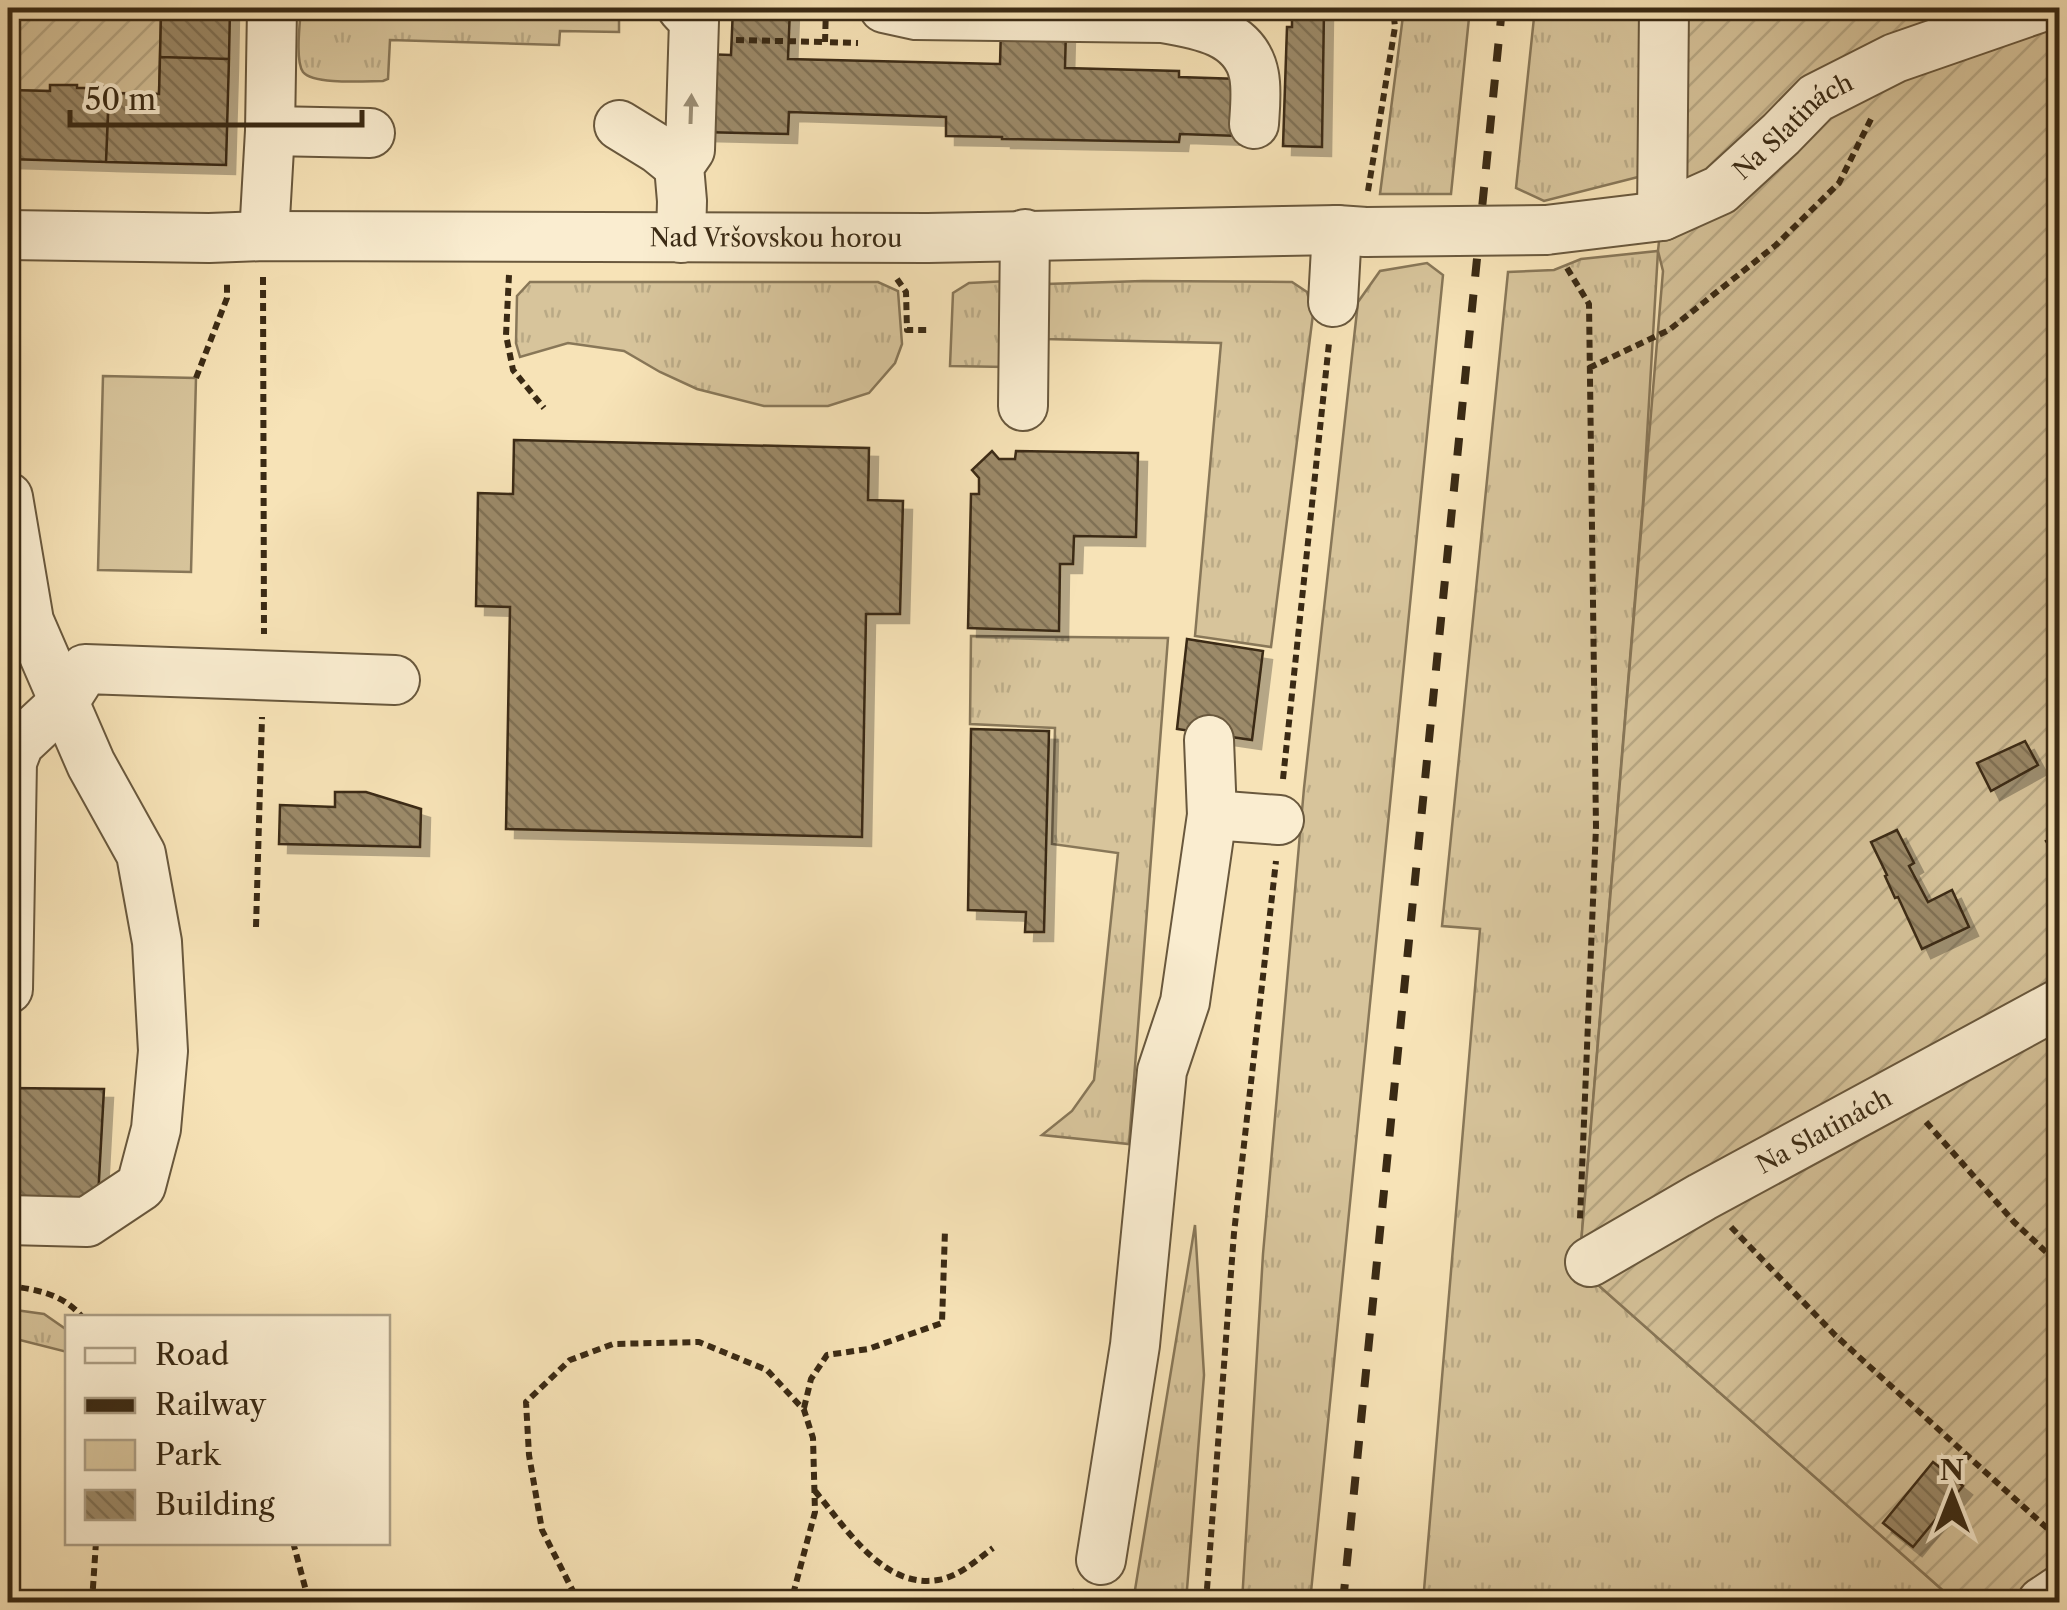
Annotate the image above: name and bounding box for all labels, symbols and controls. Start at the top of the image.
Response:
scale bar [70,65,362,127]
street label: Na Slatinách [1726,66,1858,186]
text: 50 m [85,81,156,118]
one-way arrow [684,92,700,124]
street label: Nad Vršovskou horou [649,222,903,253]
street label: Na Slatinách [1751,1082,1897,1180]
legend [65,1315,390,1545]
text: Road [155,1336,229,1373]
text: Railway [155,1386,267,1423]
text: Park [155,1436,222,1473]
north arrow [1902,1445,2002,1545]
text: N [1940,1453,1964,1487]
text: Building [155,1486,275,1523]

